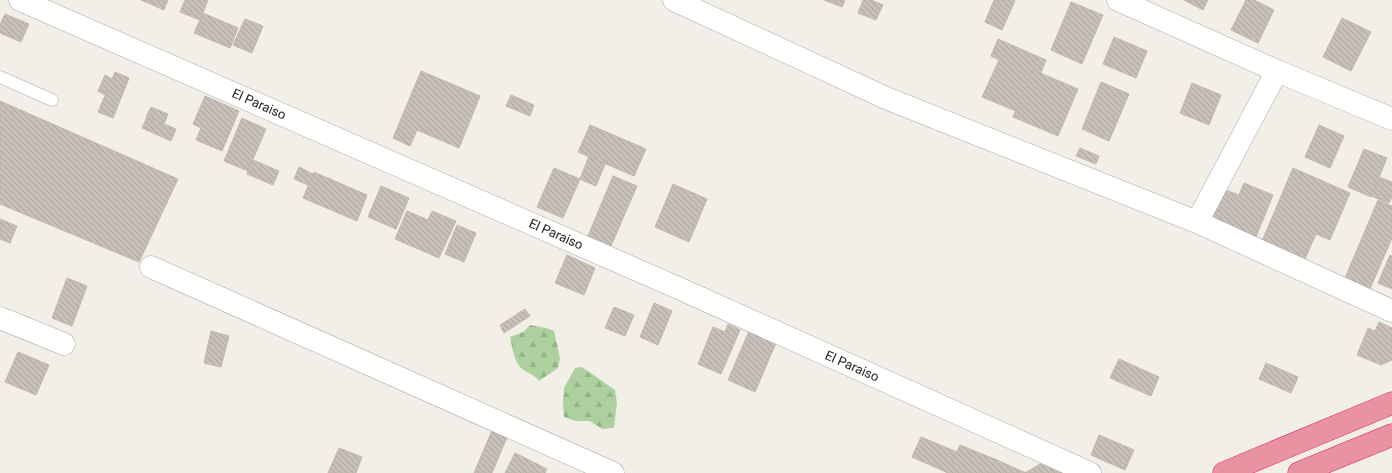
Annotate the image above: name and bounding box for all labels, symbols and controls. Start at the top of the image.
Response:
street label: El Paraiso [230,85,288,123]
street label: El Paraiso [527,215,585,253]
street label: El Paraiso [823,347,881,385]

